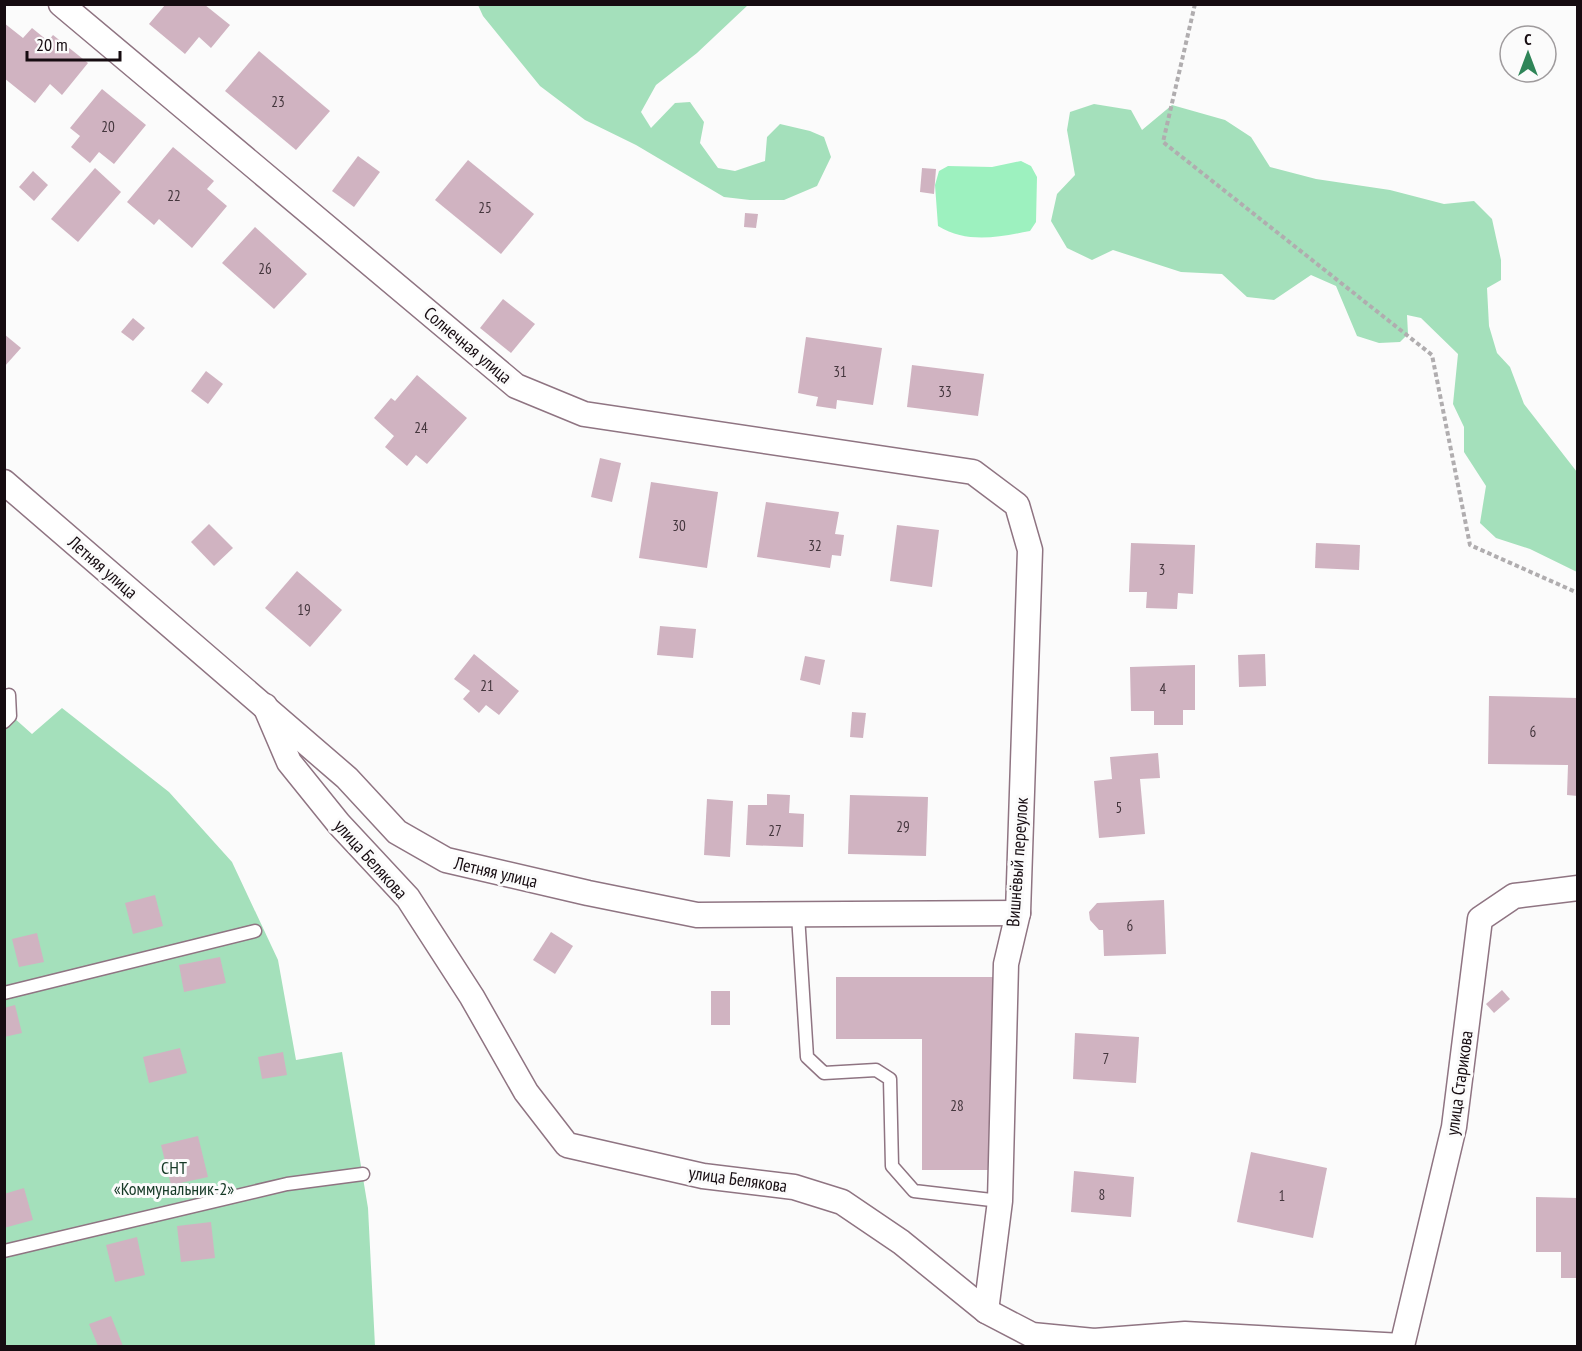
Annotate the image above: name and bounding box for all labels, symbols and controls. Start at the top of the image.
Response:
scale bar [27,24,120,62]
north arrow [1498,24,1558,84]
text: С [1524,29,1532,49]
text: 20 m [36,33,68,56]
house number: 23 [271,92,285,111]
house number: 20 [101,117,115,136]
house number: 22 [167,186,181,205]
house number: 25 [478,198,492,217]
house number: 26 [258,259,272,278]
street label: Солнечная улица [419,302,517,388]
house number: 31 [833,362,847,381]
house number: 33 [938,382,952,401]
house number: 24 [414,418,428,437]
house number: 30 [672,516,686,535]
street label: Летняя улица [63,530,142,603]
house number: 32 [808,536,822,555]
house number: 3 [1159,560,1165,579]
house number: 19 [297,600,311,619]
house number: 21 [480,676,494,695]
house number: 4 [1160,679,1167,698]
house number: 6 [1530,722,1537,741]
street label: Вишнёвый переулок [1001,796,1033,928]
house number: 5 [1116,798,1122,817]
street label: улица Белякова [329,814,413,904]
house number: 29 [896,817,910,836]
house number: 27 [768,821,782,840]
street label: Летняя улица [451,851,540,893]
house number: 6 [1127,916,1134,935]
street label: улица Старикова [1440,1029,1478,1137]
house number: 7 [1103,1049,1109,1068]
house number: 28 [950,1096,964,1115]
park label: СНТ «Коммунальник-2» [114,1156,234,1200]
street label: улица Белякова [687,1161,789,1197]
house number: 8 [1099,1185,1105,1204]
house number: 1 [1279,1186,1285,1205]

